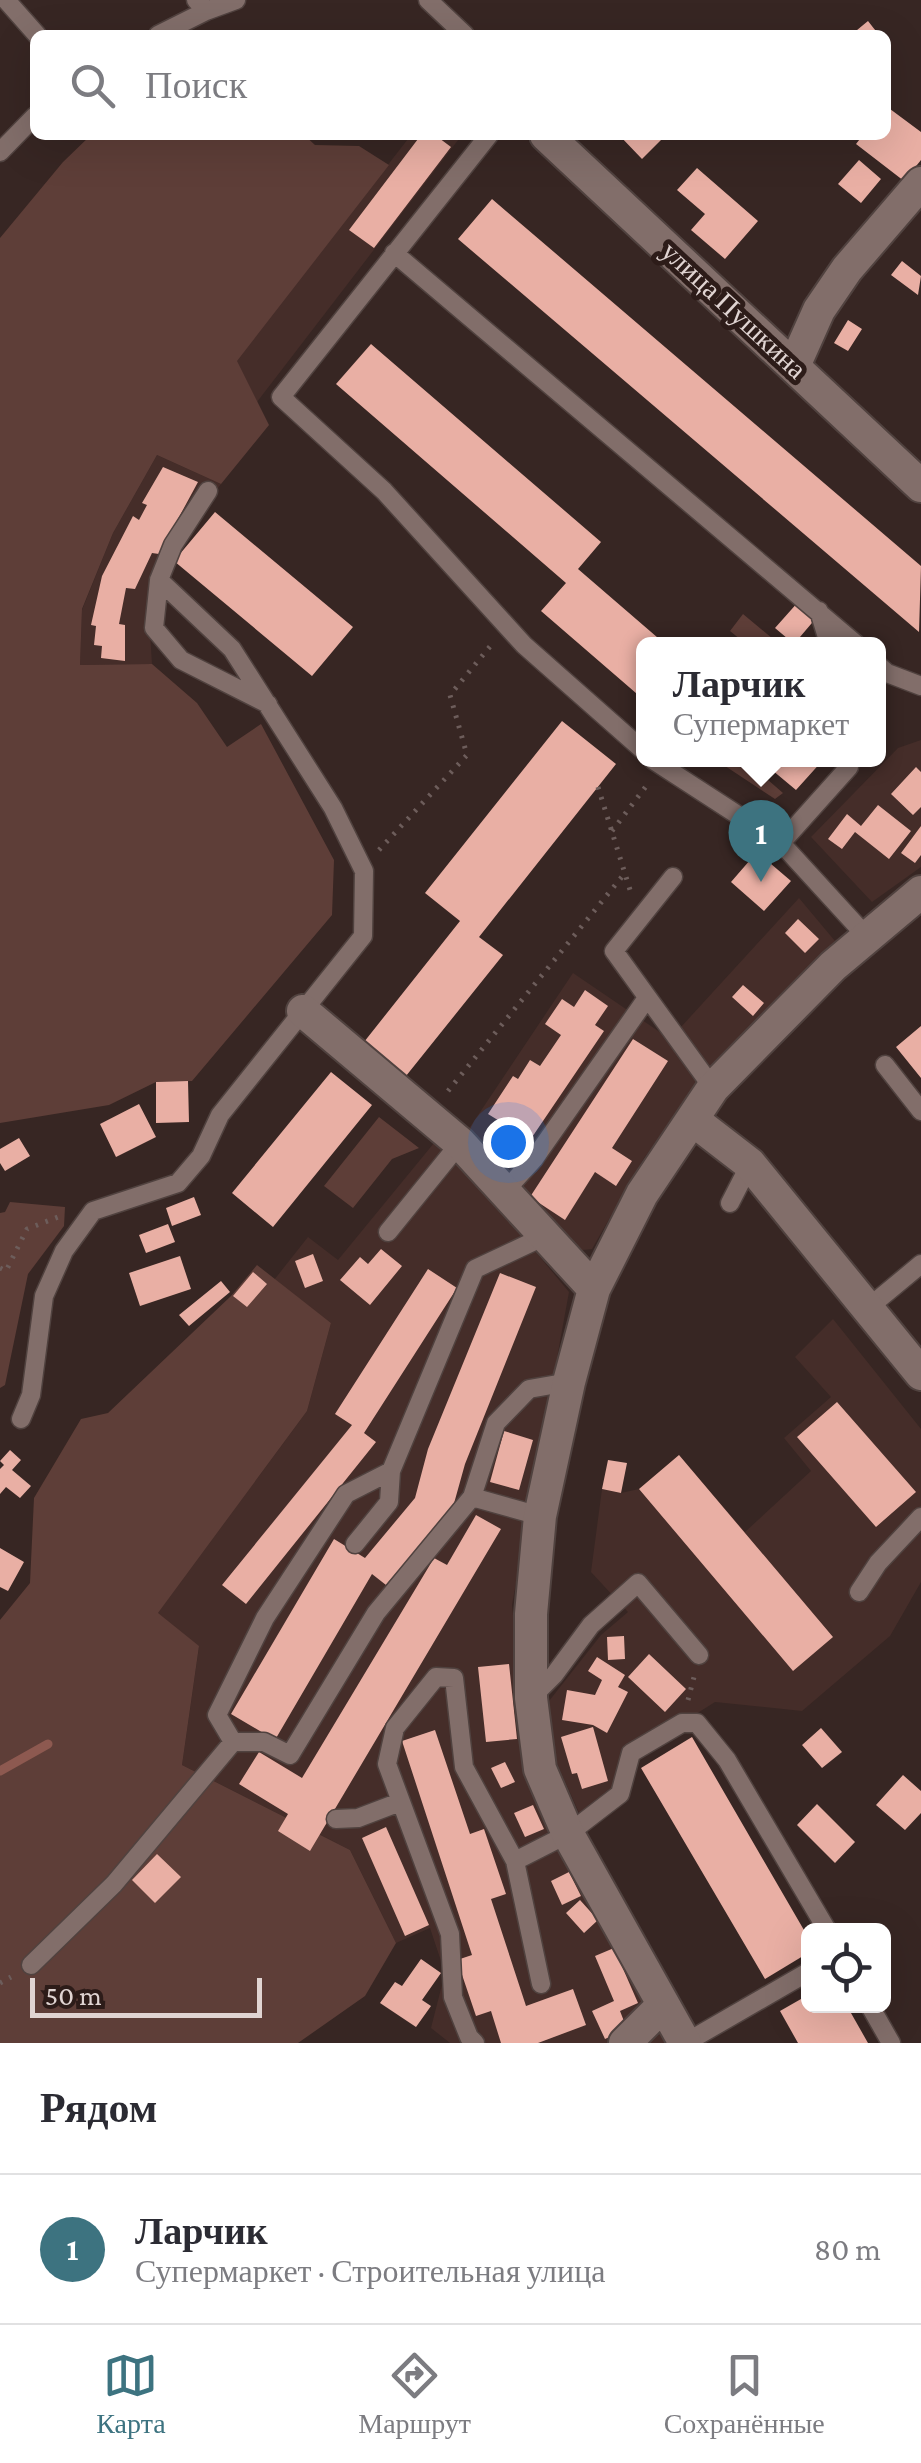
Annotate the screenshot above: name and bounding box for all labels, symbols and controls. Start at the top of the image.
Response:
search box [30,30,891,140]
icon: search [65,58,120,113]
text: Поиск [145,64,247,106]
street label: улица Пушкина [655,235,813,385]
popup [636,637,886,767]
text: Ларчик [673,663,805,705]
text: Супермаркет [673,706,849,742]
pin: 1 [728,800,794,882]
your location [483,1117,534,1168]
map controls [801,1923,891,2013]
button: locate [801,1923,891,2013]
scale bar [30,1973,262,2018]
text: 50 m [45,1980,102,2011]
text: Рядом [40,2084,157,2131]
text: Ларчик [135,2210,268,2252]
text: 1 [67,2231,78,2267]
text: 80 m [814,2231,881,2267]
text: Супермаркет · Строительная улица [135,2253,605,2289]
tab: Карта [96,2348,166,2440]
tab: Маршрут [358,2348,471,2440]
tab: Сохранённые [664,2348,825,2440]

